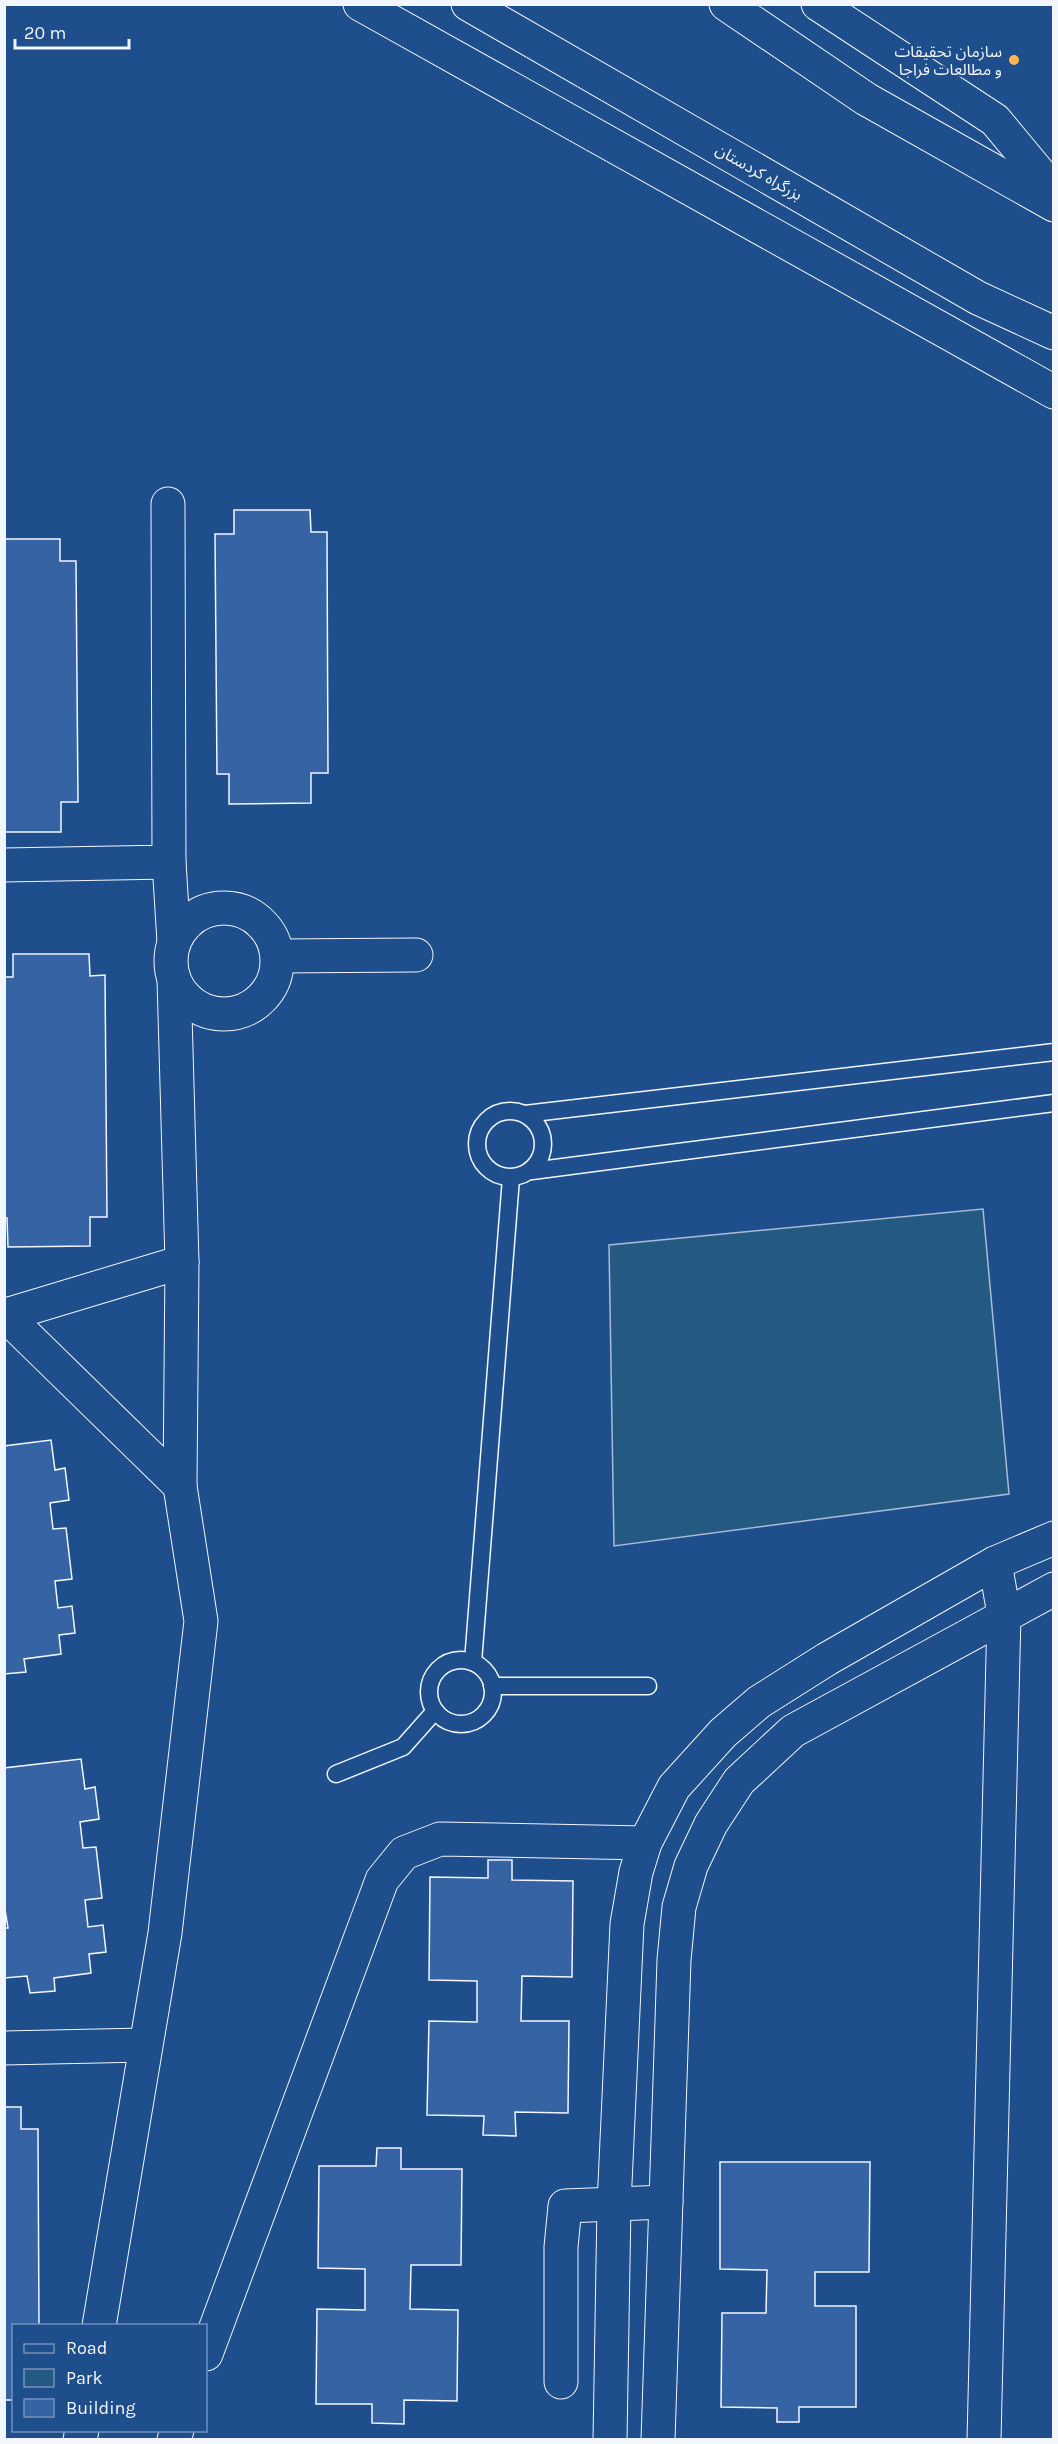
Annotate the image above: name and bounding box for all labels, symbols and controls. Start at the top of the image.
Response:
scale bar [15,12,129,50]
text: 20 m [24,22,66,44]
place label: سازمان تحقیقات و مطالعات فراجا [894,42,1002,79]
marker: سازمان تحقیقات و مطالعات فراجا [1007,53,1021,67]
street label: بزرگراه کردستان [712,140,806,204]
legend [12,2324,207,2432]
text: Road [66,2337,107,2359]
text: Park [66,2367,103,2389]
text: Building [66,2397,136,2419]

